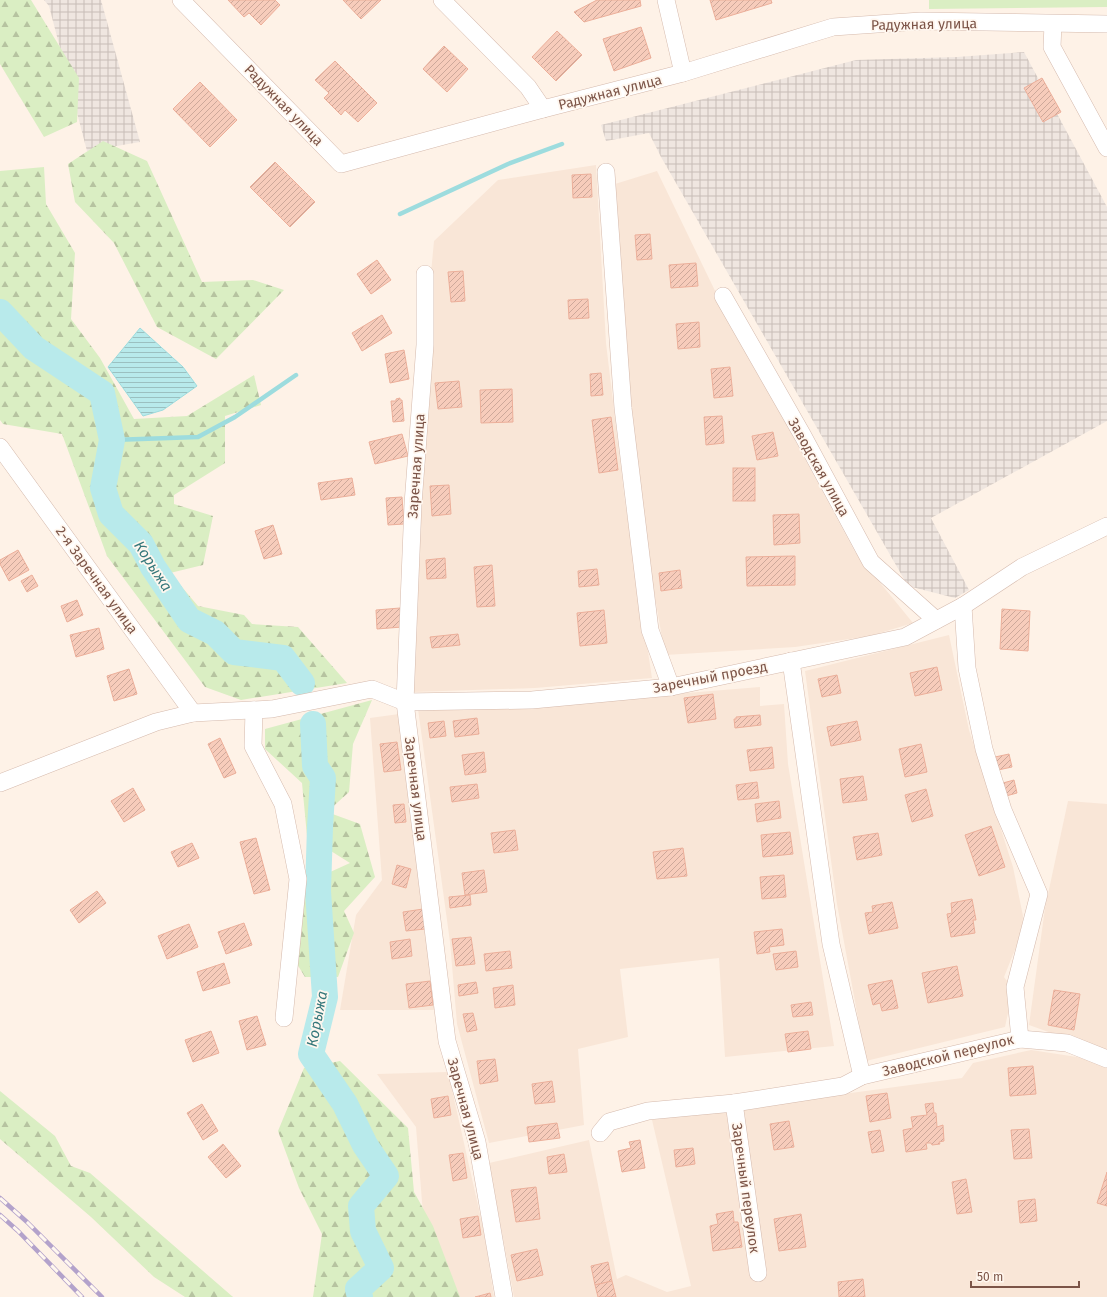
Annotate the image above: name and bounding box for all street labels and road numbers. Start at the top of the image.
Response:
street label: Радужная улица [871,15,977,34]
street label: Радужная улица [241,61,327,149]
street label: Радужная улица [557,71,664,114]
street label: Заречная улица [404,413,429,519]
street label: Заводская улица [784,415,853,520]
street label: 2-я Заречная улица [52,523,141,637]
street label: Заречный проезд [652,658,769,697]
street label: Заречная улица [401,736,430,842]
street label: Заводской переулок [881,1031,1016,1080]
street label: Заречная улица [444,1056,487,1162]
street label: Заречный переулок [728,1122,763,1255]

